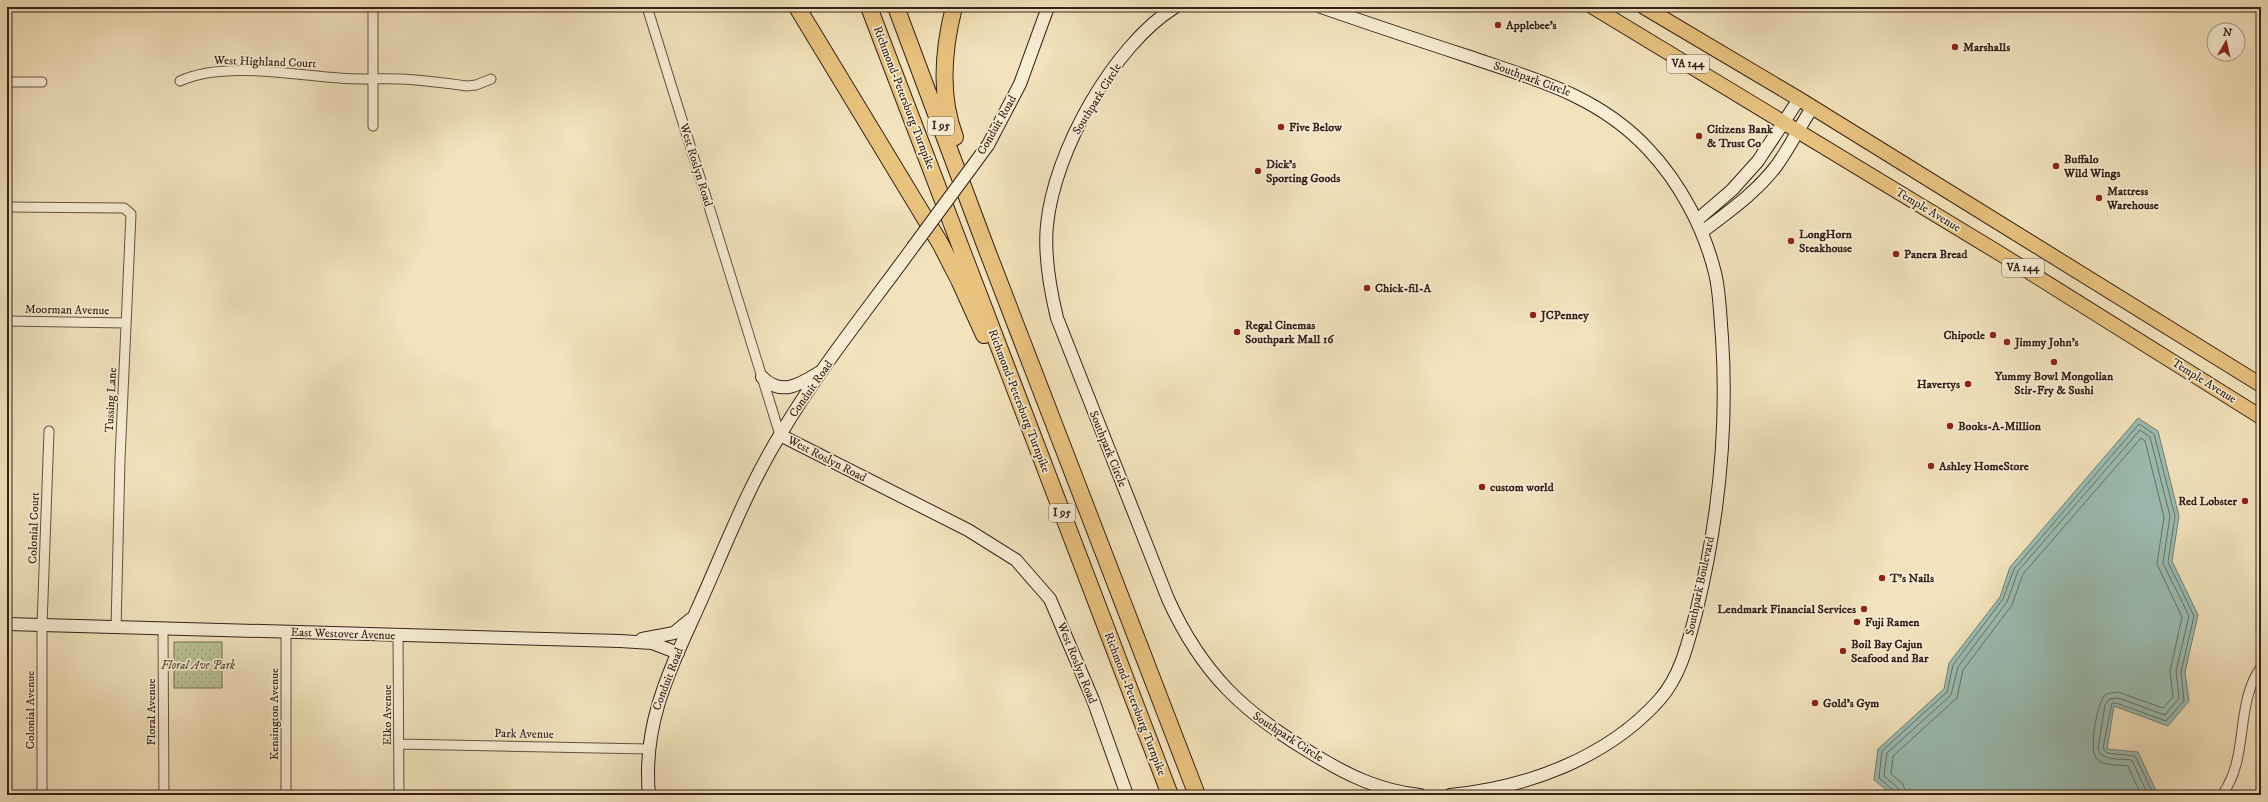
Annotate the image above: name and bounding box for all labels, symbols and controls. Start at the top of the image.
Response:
place label: Applebee's [1505,18,1557,33]
marker: Applebee's [1493,20,1503,30]
north arrow [2206,22,2246,62]
street label: Richmond-Petersburg Turnpike [870,24,938,172]
text: N [2222,25,2233,41]
place label: Marshalls [1963,40,2010,55]
marker: Marshalls [1950,42,1960,52]
street label: West Highland Court [212,53,317,71]
road number: VA 144 [1667,55,1709,73]
street label: Southpark Circle [1491,58,1573,100]
street label: Southpark Circle [1069,61,1125,137]
street label: Conduit Road [974,93,1020,157]
road number: I 95 [928,117,954,135]
place label: Five Below [1289,120,1342,135]
street label: West Roslyn Road [676,121,716,209]
marker: Five Below [1276,122,1286,132]
place label: Citizens Bank & Trust Co [1707,122,1774,151]
marker: Citizens Bank & Trust Co [1694,131,1704,141]
place label: Buffalo Wild Wings [2063,152,2120,181]
place label: Dick's Sporting Goods [1266,157,1340,186]
marker: Buffalo Wild Wings [2051,161,2061,171]
marker: Dick's Sporting Goods [1253,166,1263,176]
place label: Mattress Warehouse [2106,184,2159,213]
street label: Temple Avenue [1893,185,1963,235]
marker: Mattress Warehouse [2094,193,2104,203]
place label: LongHorn Steakhouse [1799,227,1853,256]
marker: LongHorn Steakhouse [1786,236,1796,246]
place label: Panera Bread [1904,247,1968,262]
marker: Panera Bread [1891,249,1901,259]
road number: VA 144 [2002,259,2044,277]
place label: Chick-fil-A [1375,281,1432,296]
marker: Chick-fil-A [1362,283,1372,293]
street label: Moorman Avenue [25,302,109,318]
place label: JCPenney [1539,308,1589,323]
marker: JCPenney [1528,310,1538,320]
place label: Regal Cinemas Southpark Mall 16 [1245,318,1334,347]
street label: Richmond-Petersburg Turnpike [985,327,1053,475]
marker: Regal Cinemas Southpark Mall 16 [1232,327,1242,337]
place label: Chipotle [1943,328,1985,343]
marker: Chipotle [1988,330,1998,340]
place label: Jimmy John's [2013,335,2079,350]
marker: Jimmy John's [2002,337,2012,347]
street label: Temple Avenue [2169,355,2239,407]
marker: Yummy Bowl Mongolian Stir-Fry & Sushi [2049,357,2059,367]
street label: Conduit Road [786,358,836,420]
street label: Tussing Lane [102,367,120,433]
place label: Yummy Bowl Mongolian Stir-Fry & Sushi [1994,369,2114,398]
place label: Havertys [1917,377,1960,392]
marker: Havertys [1963,379,1973,389]
street label: Southpark Circle [1086,409,1130,489]
place label: Books-A-Million [1958,419,2042,434]
marker: Books-A-Million [1945,421,1955,431]
street label: West Roslyn Road [784,432,869,485]
place label: Ashley HomeStore [1938,459,2029,474]
marker: Ashley HomeStore [1926,461,1936,471]
place label: custom world [1490,480,1555,495]
marker: custom world [1477,482,1487,492]
street label: Colonial Court [25,492,43,564]
place label: Red Lobster [2178,494,2238,509]
marker: Red Lobster [2240,496,2250,506]
road number: I 95 [1049,504,1075,522]
street label: Southpark Boulevard [1682,535,1718,637]
place label: T's Nails [1889,571,1934,586]
marker: T's Nails [1877,573,1887,583]
place label: Lendmark Financial Services [1717,602,1856,617]
marker: Lendmark Financial Services [1859,604,1869,614]
place label: Fuji Ramen [1865,615,1920,630]
marker: Fuji Ramen [1852,617,1862,627]
street label: West Roslyn Road [1053,619,1100,706]
street label: East Westover Avenue [290,625,396,643]
street label: Richmond-Petersburg Turnpike [1101,630,1169,778]
place label: Boil Bay Cajun Seafood and Bar [1851,637,1929,666]
street label: Conduit Road [649,645,687,713]
marker: Boil Bay Cajun Seafood and Bar [1838,646,1848,656]
park label: Floral Ave Park [161,658,235,673]
street label: Kensington Avenue [267,668,282,760]
street label: Colonial Avenue [23,671,38,749]
street label: Floral Avenue [144,678,159,746]
street label: Elko Avenue [380,685,395,745]
place label: Gold's Gym [1823,696,1879,711]
marker: Gold's Gym [1810,698,1820,708]
street label: Southpark Circle [1250,709,1326,765]
street label: Park Avenue [494,726,554,742]

